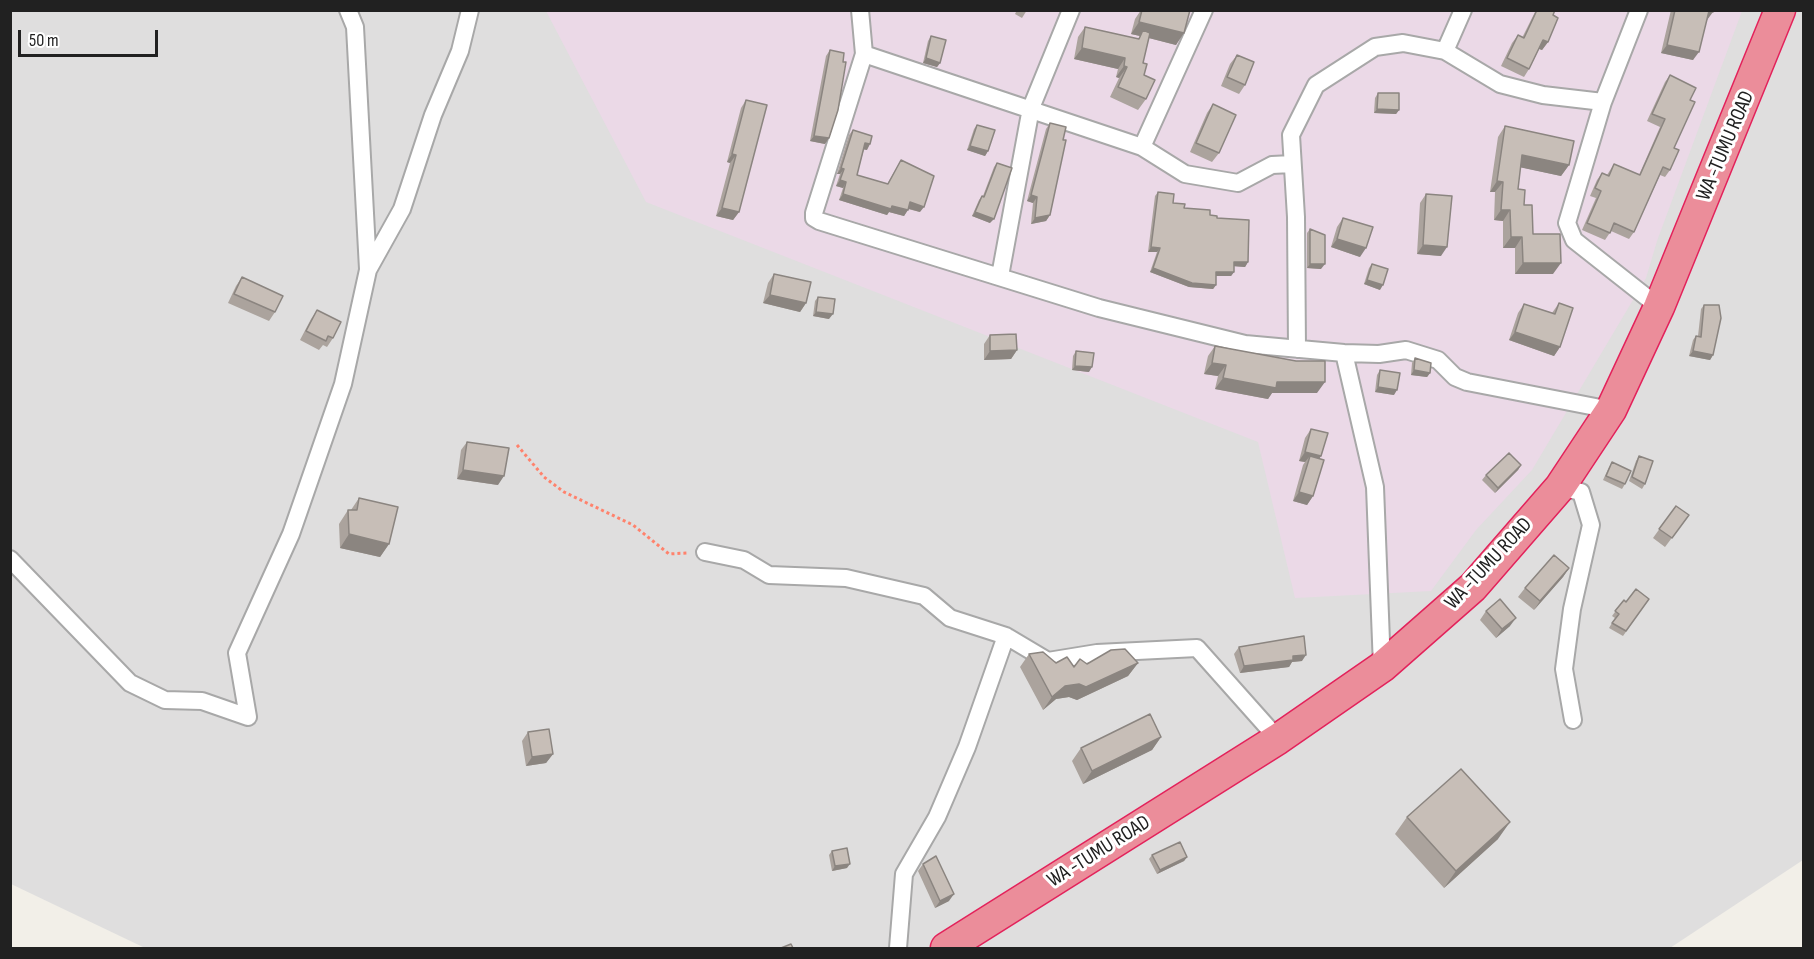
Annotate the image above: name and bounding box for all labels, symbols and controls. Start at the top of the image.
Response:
scale bar [21,18,160,56]
text: 50 m [29,30,59,51]
street label: WA -TUMU ROAD [1692,87,1760,205]
street label: WA -TUMU ROAD [1440,513,1538,615]
street label: WA -TUMU ROAD [1043,810,1155,894]

